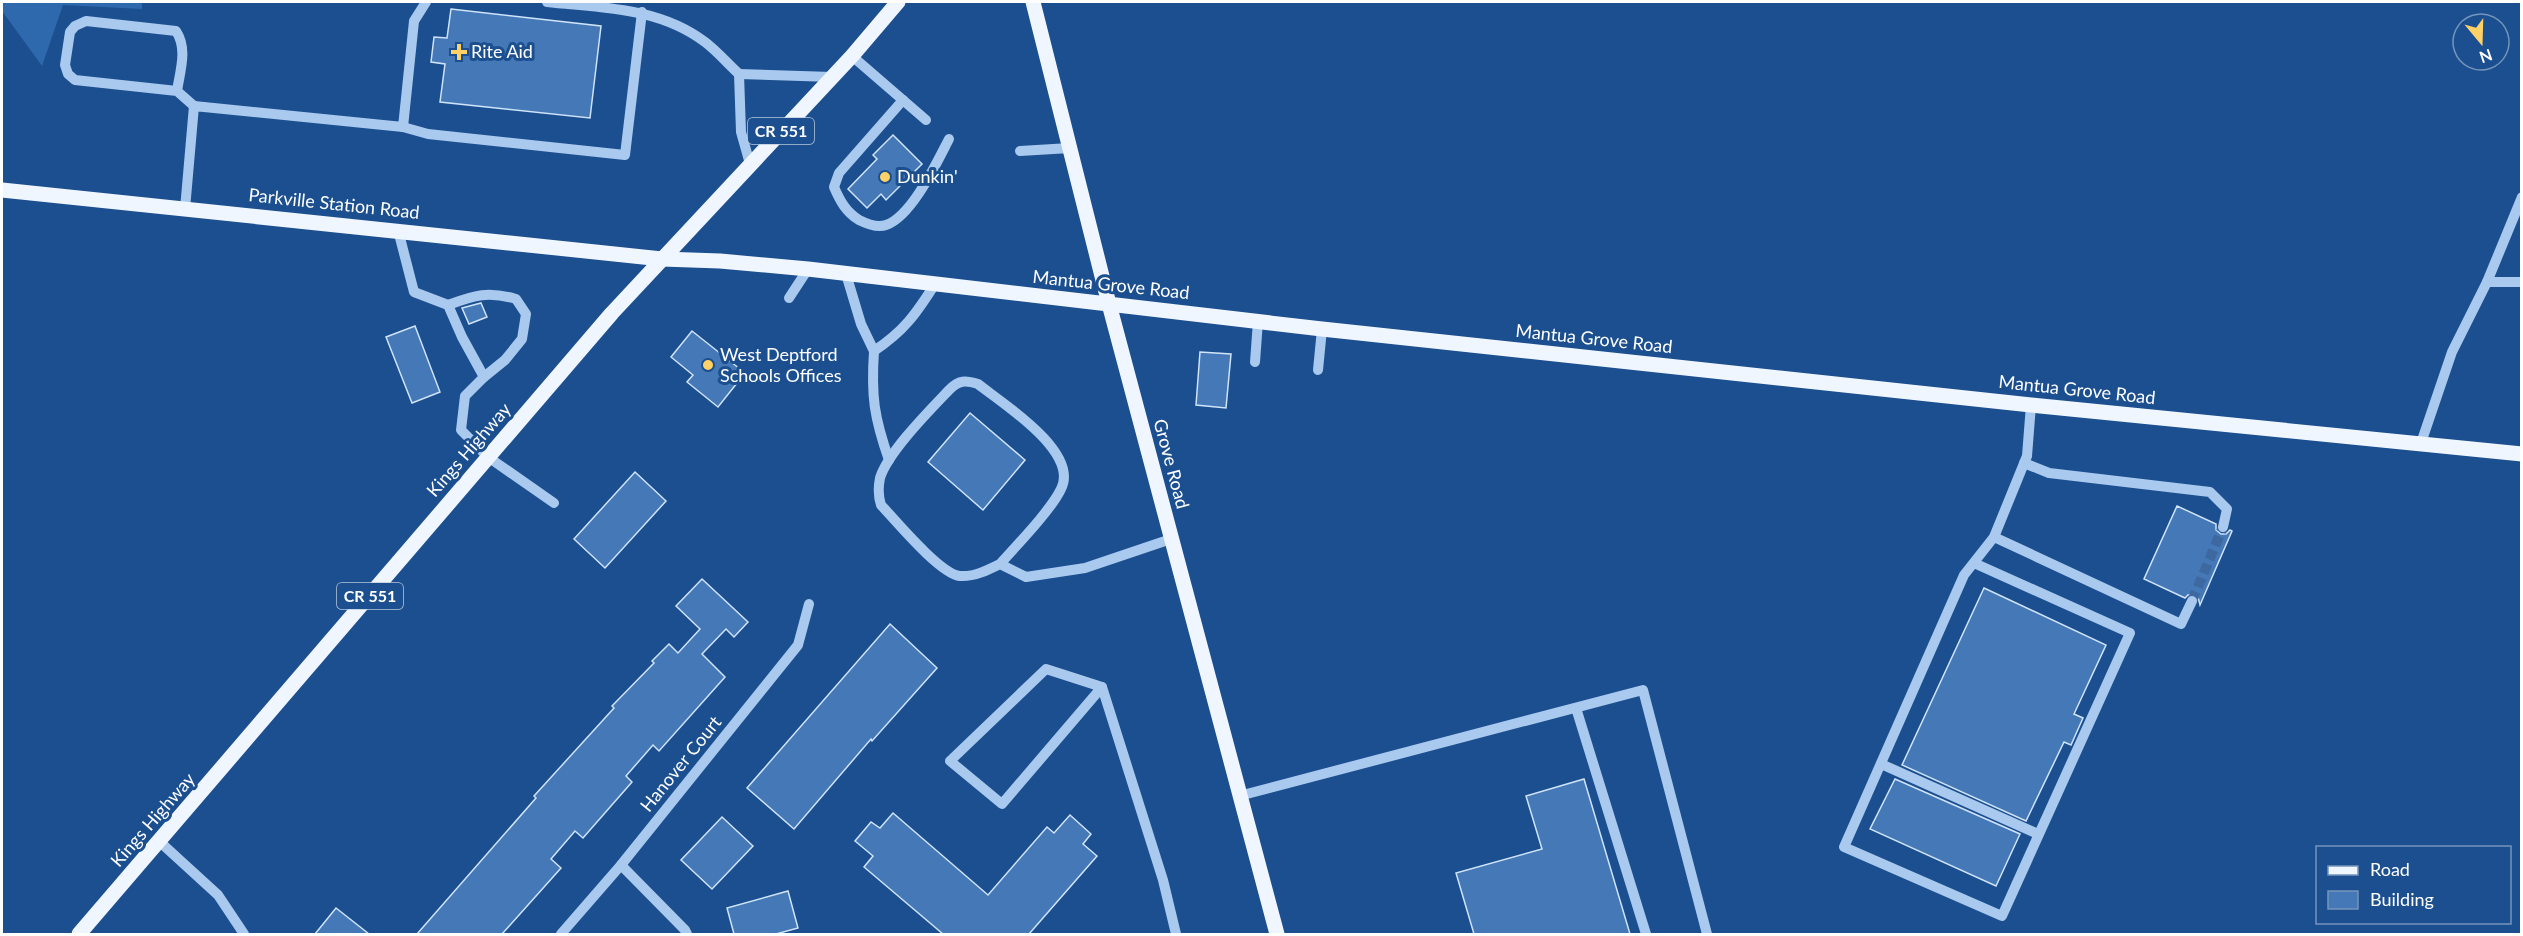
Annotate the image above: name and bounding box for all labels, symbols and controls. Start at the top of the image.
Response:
north arrow [2451,12,2511,72]
place label: Rite Aid [471,40,533,62]
marker: Rite Aid [452,45,466,59]
text: N [2477,46,2495,68]
road number: CR 551 [748,118,814,144]
place label: Dunkin' [897,165,958,187]
marker: Dunkin' [878,170,892,184]
street label: Parkville Station Road [247,183,421,223]
street label: Mantua Grove Road [1032,265,1191,303]
street label: Mantua Grove Road [1515,319,1674,357]
place label: West Deptford Schools Offices [720,343,842,386]
marker: West Deptford Schools Offices [701,358,715,372]
street label: Mantua Grove Road [1998,370,2157,408]
street label: Kings Highway [421,397,516,501]
street label: Grove Road [1149,416,1195,511]
road number: CR 551 [337,583,403,609]
street label: Hanover Court [635,711,726,816]
street label: Kings Highway [105,767,200,871]
legend [2316,846,2511,924]
text: Road [2370,858,2410,880]
text: Building [2370,888,2434,910]

